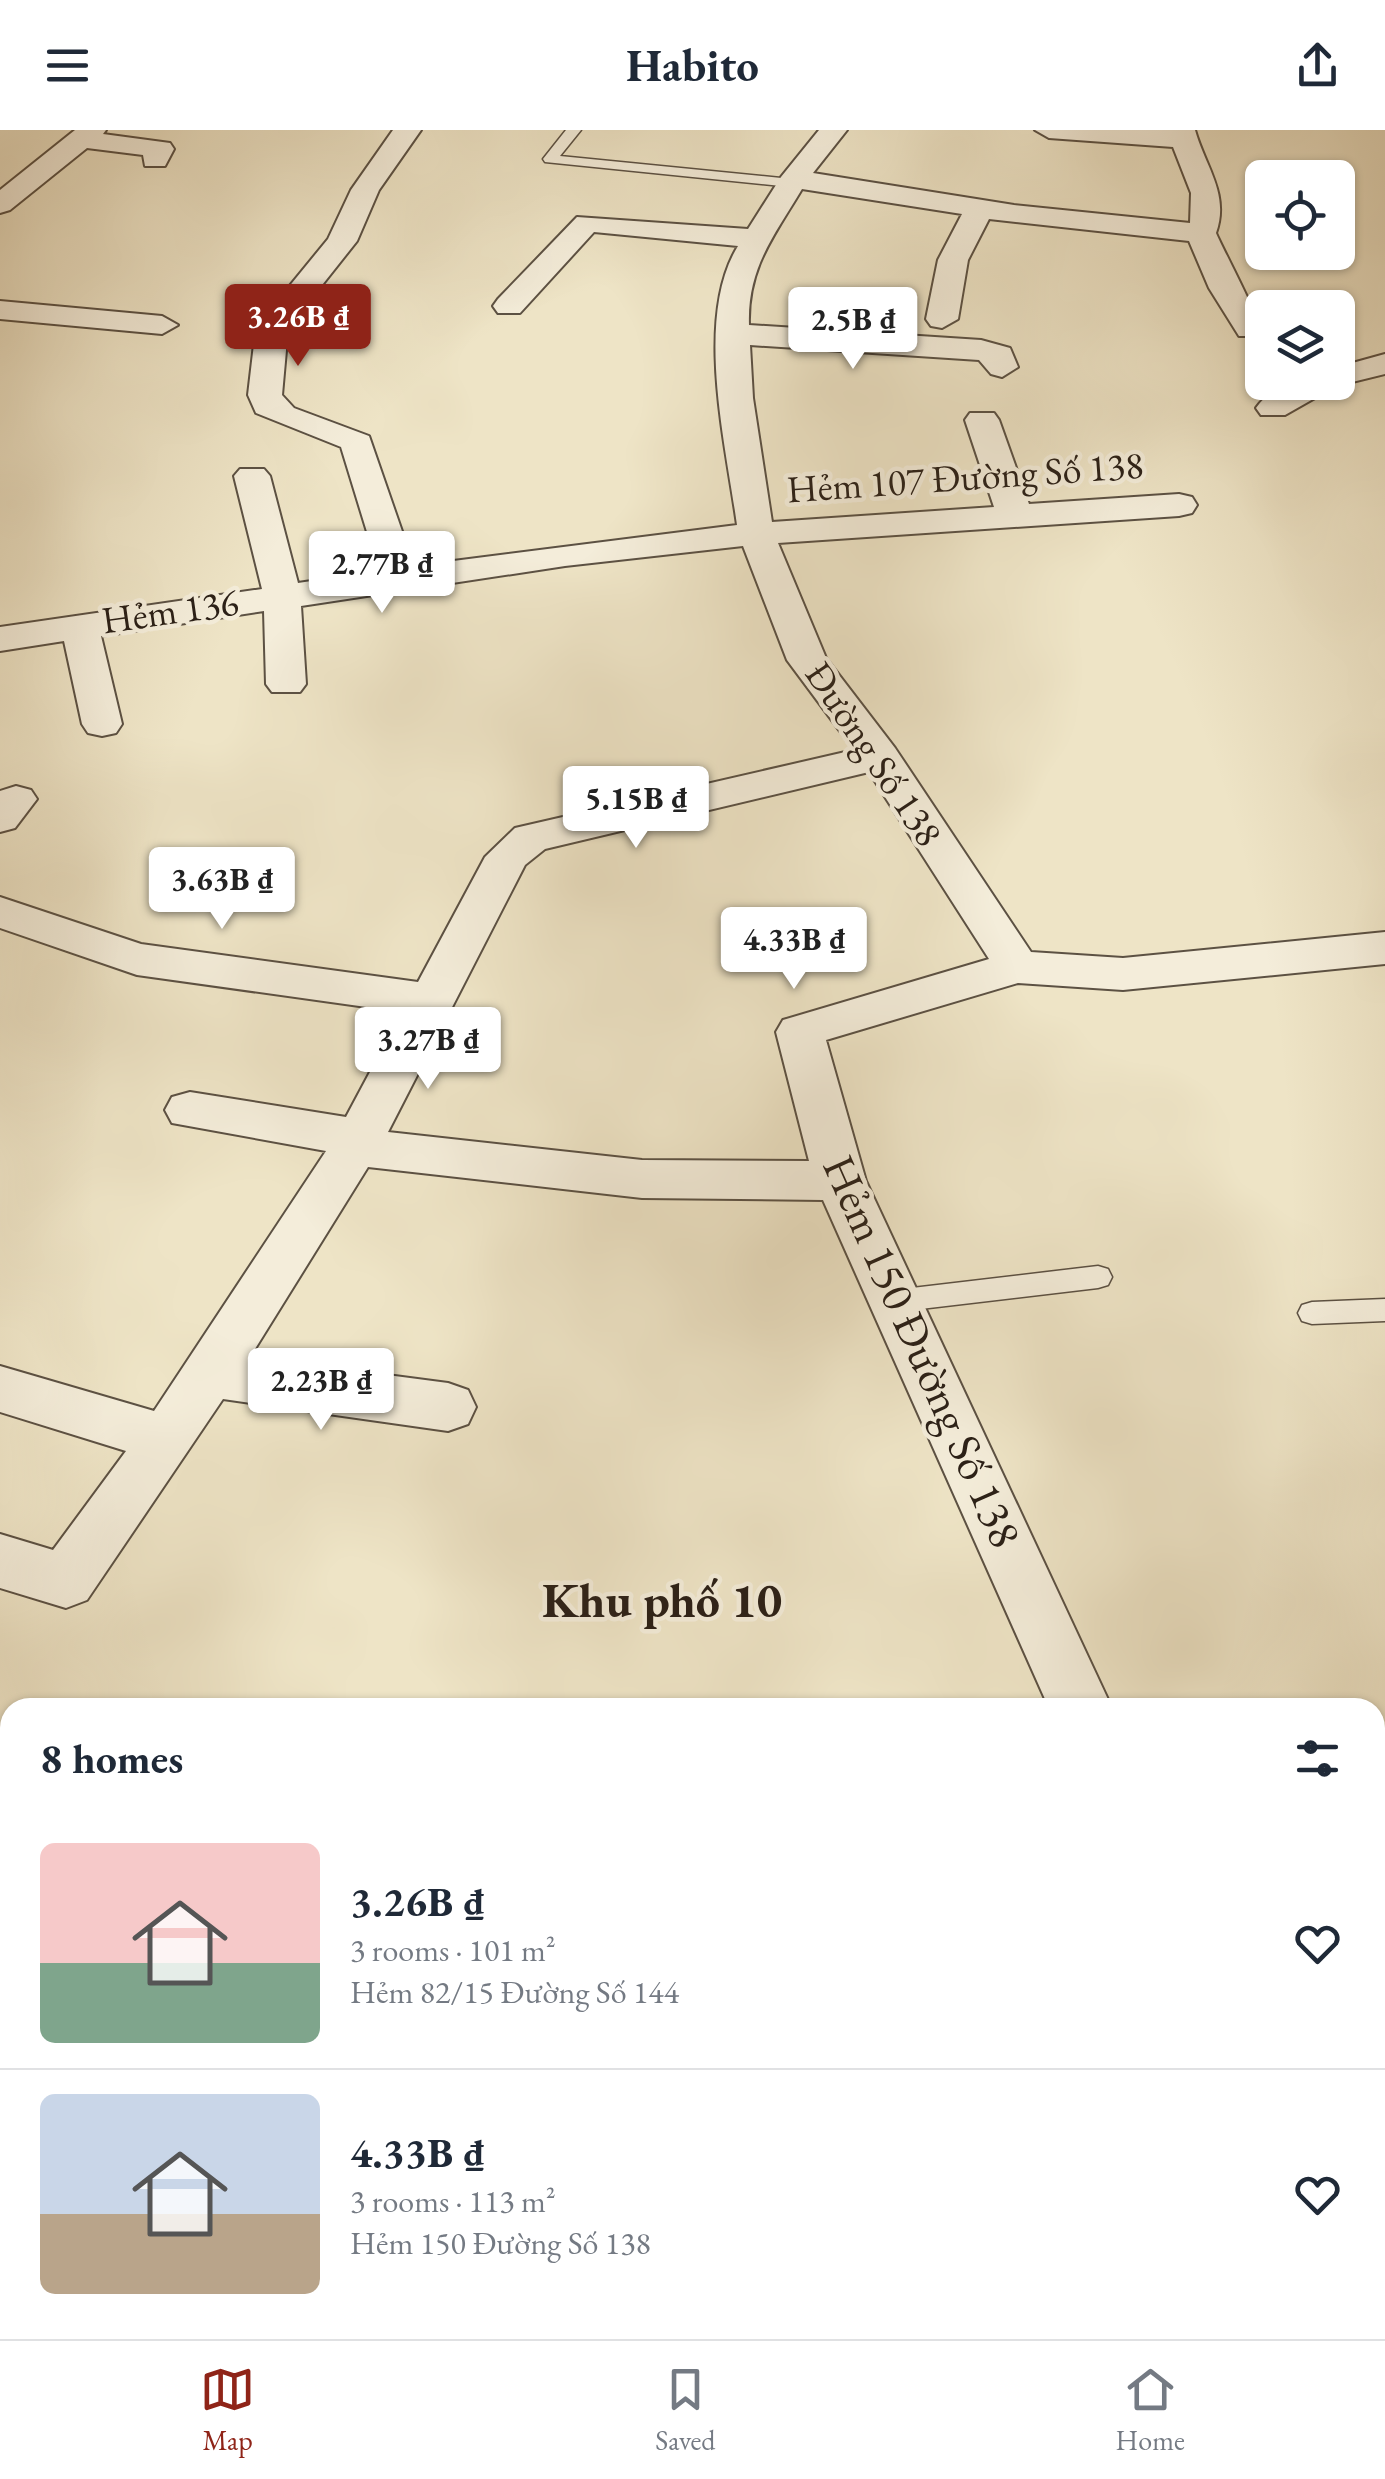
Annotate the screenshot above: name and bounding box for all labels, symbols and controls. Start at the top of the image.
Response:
text: Habito [626,36,759,94]
icon: menu [40,38,95,93]
icon: share [1290,38,1345,93]
map controls [1245,160,1355,400]
button: locate [1245,160,1355,270]
pin: 3.26B ₫ [206,284,390,369]
pin: 2.5B ₫ [772,287,934,372]
button: layers [1245,290,1355,400]
text: 3.26B ₫ [247,295,349,337]
text: 2.5B ₫ [810,298,896,340]
street label: Hẻm 107 Đường Số 138 [785,440,1145,513]
pin: 2.77B ₫ [290,531,474,616]
text: 2.77B ₫ [331,542,433,584]
street label: Hẻm 136 [98,577,241,644]
street label: Đường Số 138 [795,652,954,855]
pin: 5.15B ₫ [544,766,728,851]
text: 5.15B ₫ [585,777,687,819]
pin: 3.63B ₫ [130,847,314,932]
text: 3.63B ₫ [171,858,273,900]
pin: 4.33B ₫ [702,907,886,992]
text: 4.33B ₫ [743,918,845,960]
pin: 3.27B ₫ [336,1007,520,1092]
text: 3.27B ₫ [377,1018,479,1060]
street label: Hẻm 150 Đường Số 138 [810,1146,1036,1556]
pin: 2.23B ₫ [229,1348,413,1433]
text: 2.23B ₫ [270,1359,372,1401]
district label: Khu phố 10 [542,1569,782,1631]
text: 8 homes [40,1731,183,1786]
icon: filters [1290,1731,1345,1786]
text: 3.26B ₫ [350,1874,484,1929]
icon: home [120,1883,240,2003]
icon: heart [1290,1916,1345,1971]
text: 3 rooms · 101 m² [350,1929,556,1971]
text: Hẻm 82/15 Đường Số 144 [350,1971,679,2013]
text: 4.33B ₫ [350,2125,484,2180]
icon: home [120,2134,240,2254]
icon: heart [1290,2167,1345,2222]
text: 3 rooms · 113 m² [350,2180,556,2222]
text: Hẻm 150 Đường Số 138 [350,2222,651,2264]
tab: Map [200,2362,255,2458]
tab: Saved [655,2362,715,2458]
tab: Home [1116,2362,1185,2458]

